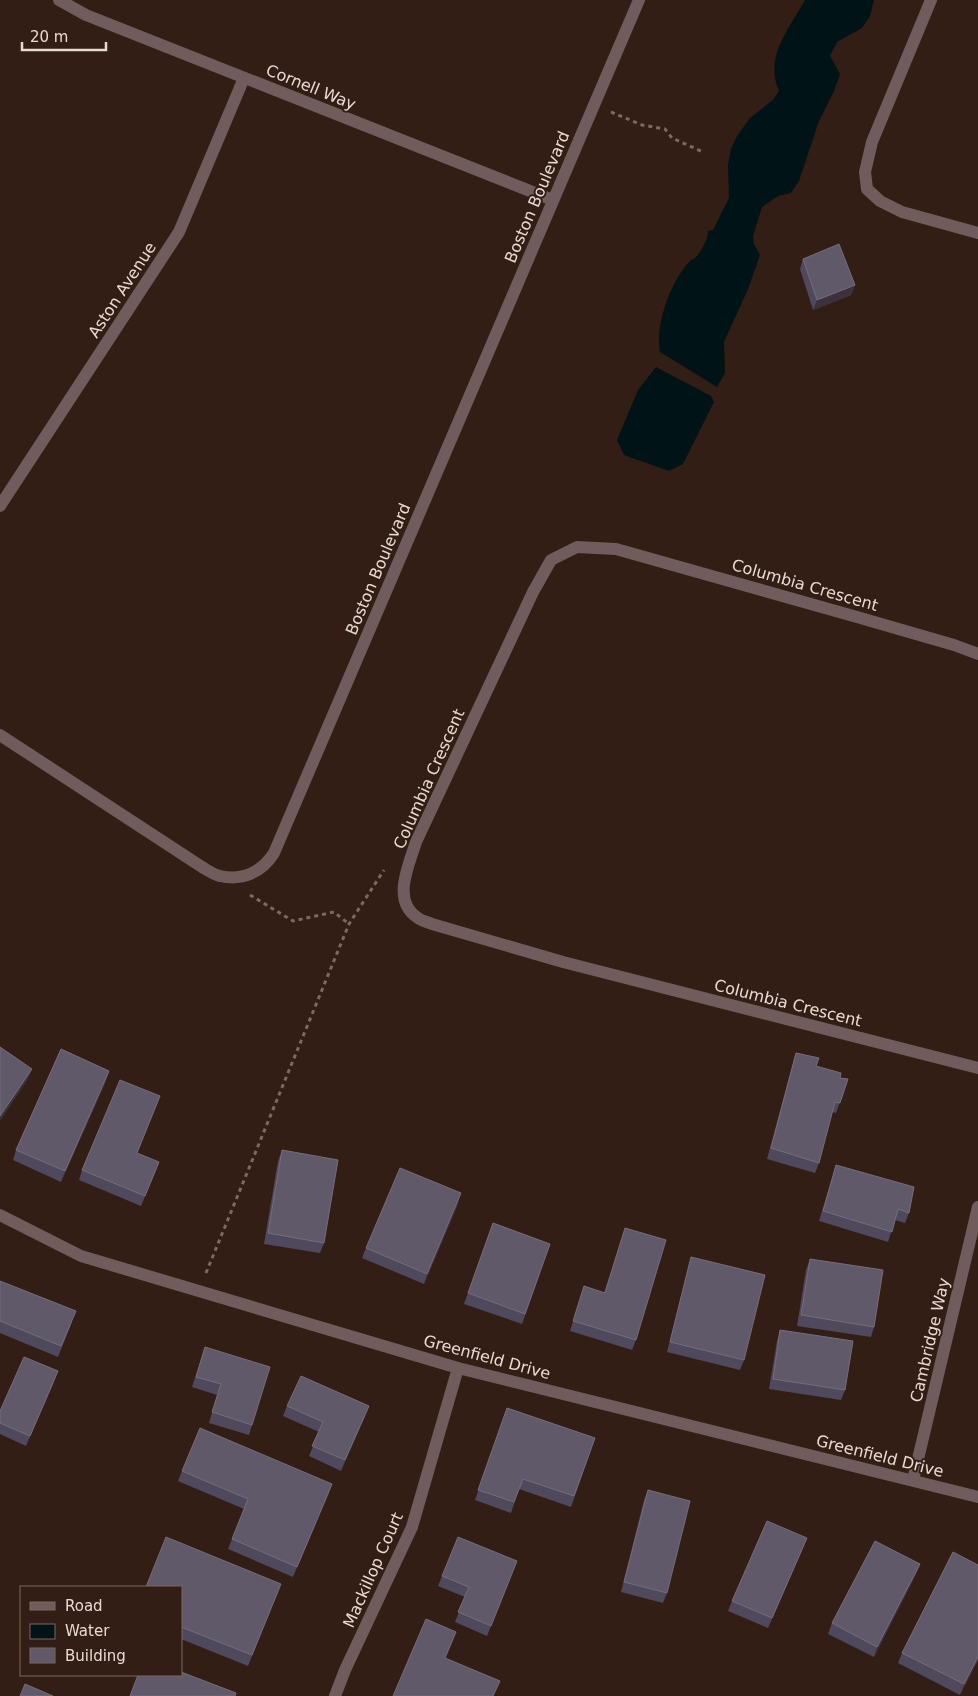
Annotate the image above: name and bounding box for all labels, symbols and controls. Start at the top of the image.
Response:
scale bar [22,20,106,52]
text: 20 m [30,28,68,46]
street label: Cornell Way [263,60,359,114]
street label: Boston Boulevard [501,128,573,266]
street label: Aston Avenue [84,239,160,341]
street label: Boston Boulevard [342,500,414,638]
street label: Columbia Crescent [730,555,880,615]
street label: Columbia Crescent [390,706,468,852]
street label: Columbia Crescent [712,975,864,1031]
street label: Cambridge Way [906,1276,954,1404]
street label: Greenfield Drive [421,1331,553,1383]
street label: Greenfield Drive [814,1431,946,1481]
street label: Mackillop Court [339,1509,407,1631]
legend [20,1586,182,1676]
text: Road [65,1597,103,1615]
text: Water [65,1622,110,1640]
text: Building [65,1647,126,1665]

